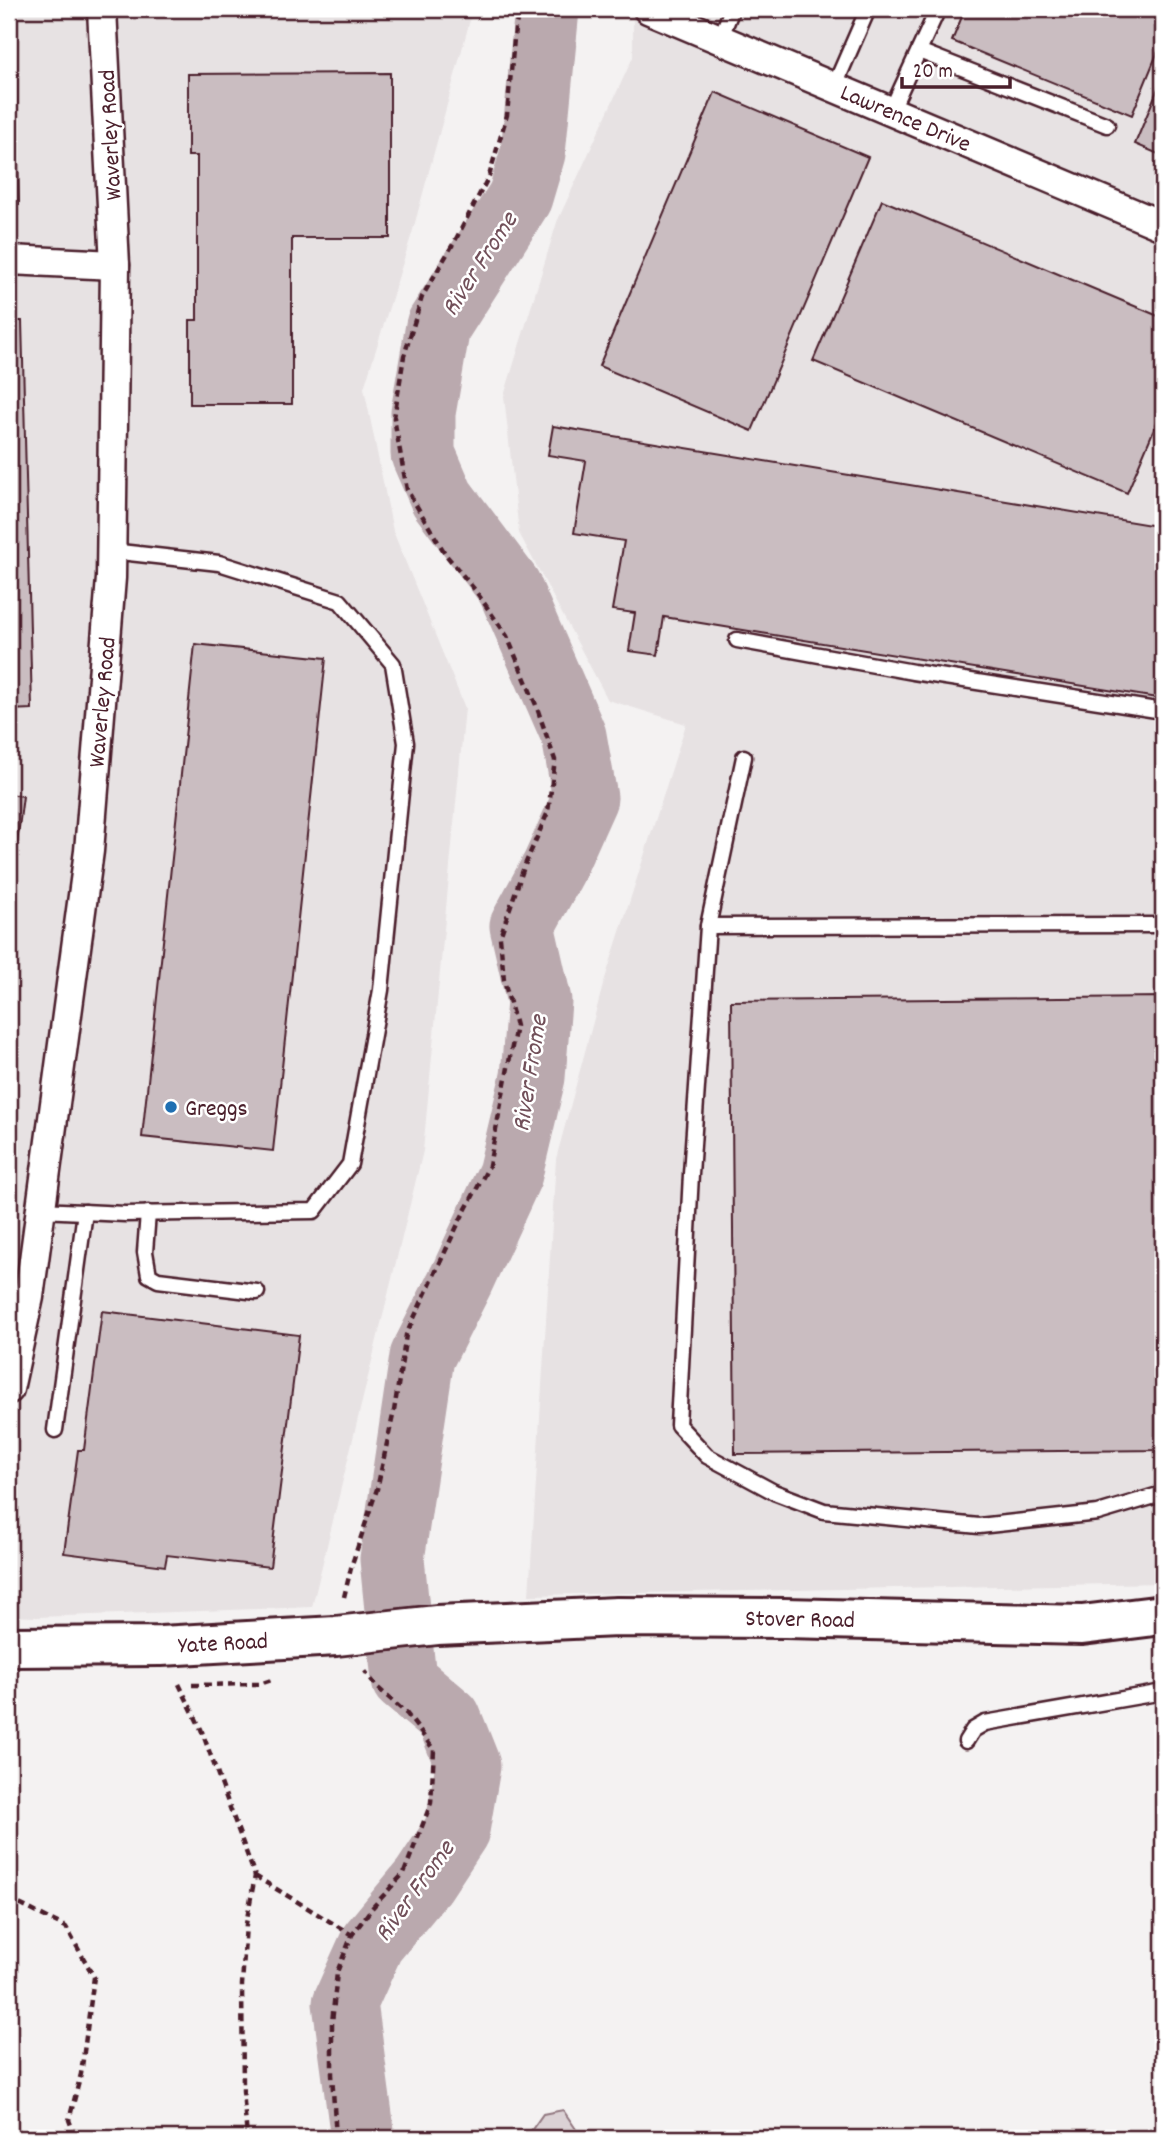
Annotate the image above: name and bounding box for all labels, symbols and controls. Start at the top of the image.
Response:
scale bar [902,46,1011,90]
text: 20 m [913,58,953,88]
street label: Waverley Road [92,69,132,201]
street label: Lawrence Drive [834,77,975,163]
water label: River Frome [433,204,529,324]
street label: Waverley Road [81,636,127,769]
water label: River Frome [504,1011,559,1134]
place label: Greggs [185,1093,248,1127]
marker: Greggs [163,1099,179,1115]
street label: Stover Road [745,1603,855,1639]
street label: Yate Road [177,1626,269,1664]
water label: River Frome [366,1832,466,1950]

